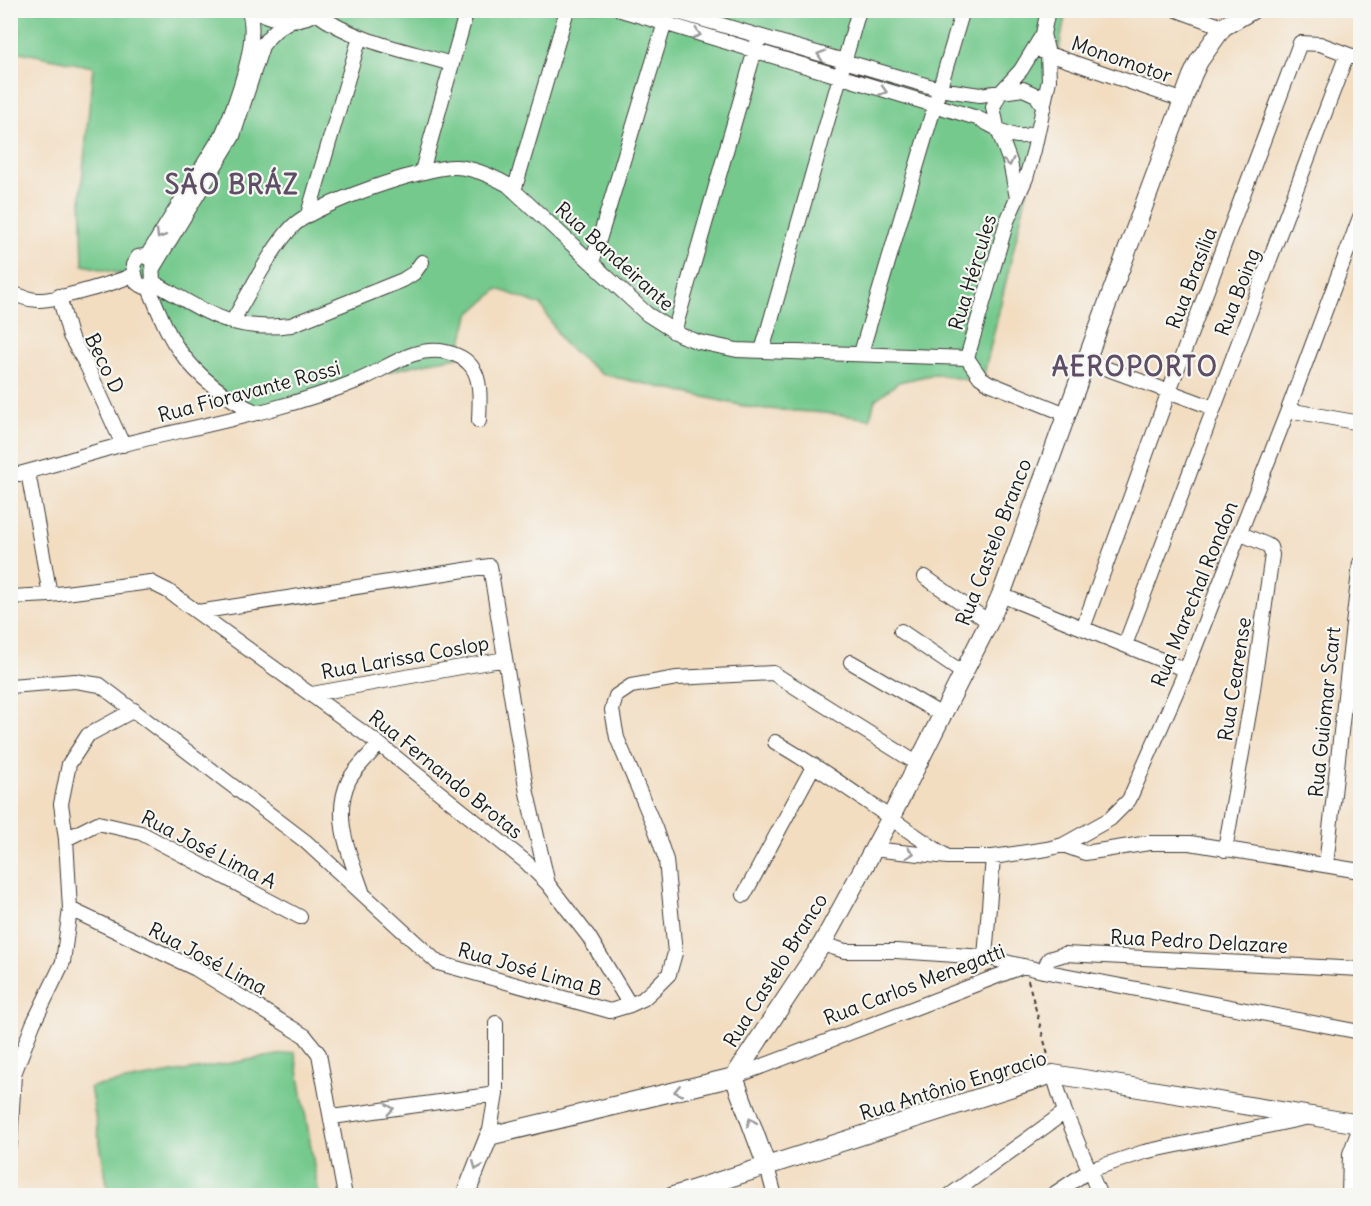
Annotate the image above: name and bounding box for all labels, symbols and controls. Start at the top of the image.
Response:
one-way arrow [691,27,702,39]
street label: Monomotor [1068,30,1176,88]
one-way arrow [816,50,827,62]
one-way arrow [878,83,888,96]
one-way arrow [1002,156,1015,166]
district label: SÃO BRÁZ [165,167,299,201]
street label: Rua Bandeirante [550,196,680,316]
street label: Rua Hércules [943,211,1001,333]
street label: Rua Brasília [1160,224,1222,332]
one-way arrow [156,229,168,239]
street label: Rua Boing [1209,245,1265,339]
street label: Beco D [80,329,130,397]
district label: AEROPORTO [1052,350,1218,383]
street label: Rua Fioravante Rossi [155,355,343,427]
street label: Rua Castelo Branco [950,455,1036,629]
street label: Rua Marechal Rondon [1145,497,1243,691]
street label: Rua Cearense [1212,615,1256,743]
street label: Rua Guiomar Scart [1303,625,1345,799]
street label: Rua Larissa Coslop [319,630,491,684]
street label: Rua Fernando Brotas [364,704,528,844]
street label: Rua José Lima A [137,804,281,894]
one-way arrow [906,846,915,859]
street label: Rua Castelo Branco [718,888,832,1052]
street label: Rua José Lima [144,916,272,1000]
street label: Rua Pedro Delazare [1109,924,1289,958]
street label: Rua José Lima B [455,937,605,1001]
street label: Rua Carlos Menegatti [820,938,1008,1030]
street label: Rua Antônio Engracio [856,1045,1050,1125]
one-way arrow [673,1083,683,1096]
one-way arrow [385,1103,394,1116]
one-way arrow [745,1117,758,1128]
one-way arrow [472,1159,484,1170]

